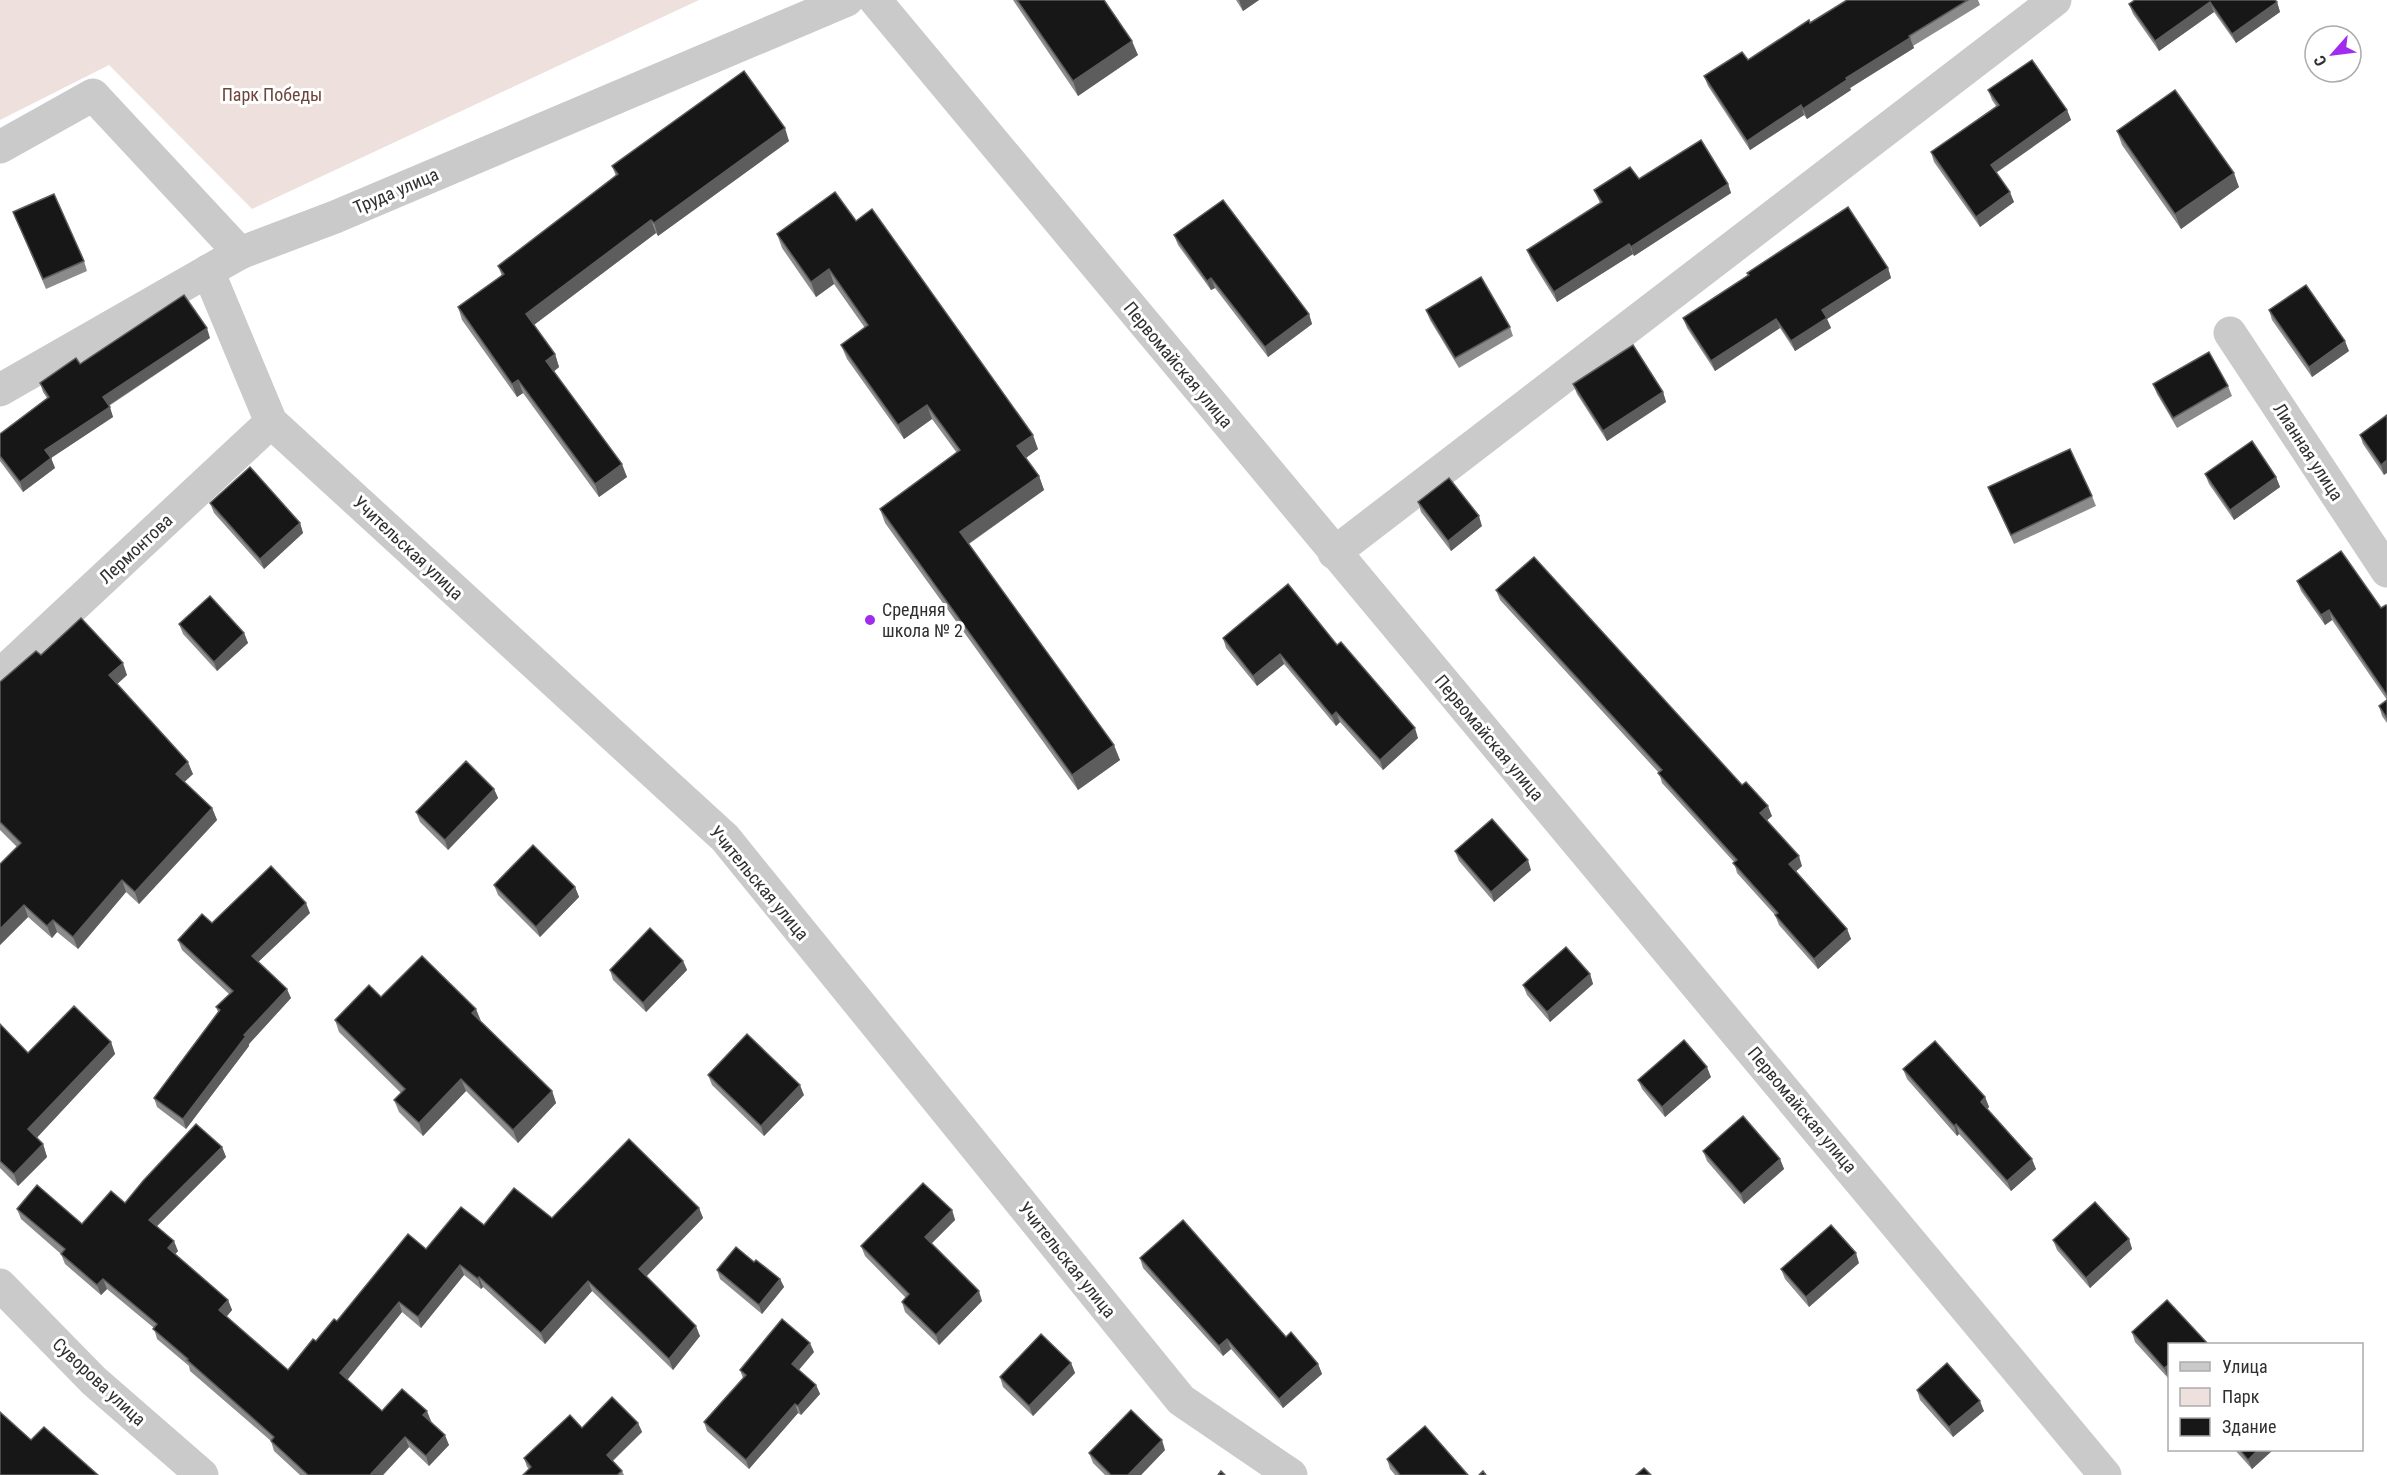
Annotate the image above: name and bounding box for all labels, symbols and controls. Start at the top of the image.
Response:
north arrow [2303,24,2363,84]
text: С [2310,52,2331,69]
park label: Парк Победы [222,84,322,105]
street label: Труда улица [350,163,441,218]
street label: Первомайская улица [1120,297,1237,432]
street label: Лианная улица [2269,399,2348,504]
street label: Учительская улица [349,491,468,604]
street label: Лермонтова [95,510,177,588]
place label: Средняя школа № 2 [882,599,963,641]
marker: Средняя школа № 2 [863,613,877,627]
street label: Первомайская улица [1431,670,1548,805]
street label: Учительская улица [706,821,813,944]
street label: Первомайская улица [1744,1042,1861,1177]
street label: Учительская улица [1014,1198,1120,1322]
street label: Суворова улица [49,1333,150,1430]
legend [2168,1343,2363,1451]
text: Улица [2222,1356,2268,1377]
text: Парк [2222,1386,2260,1407]
text: Здание [2222,1416,2276,1437]

